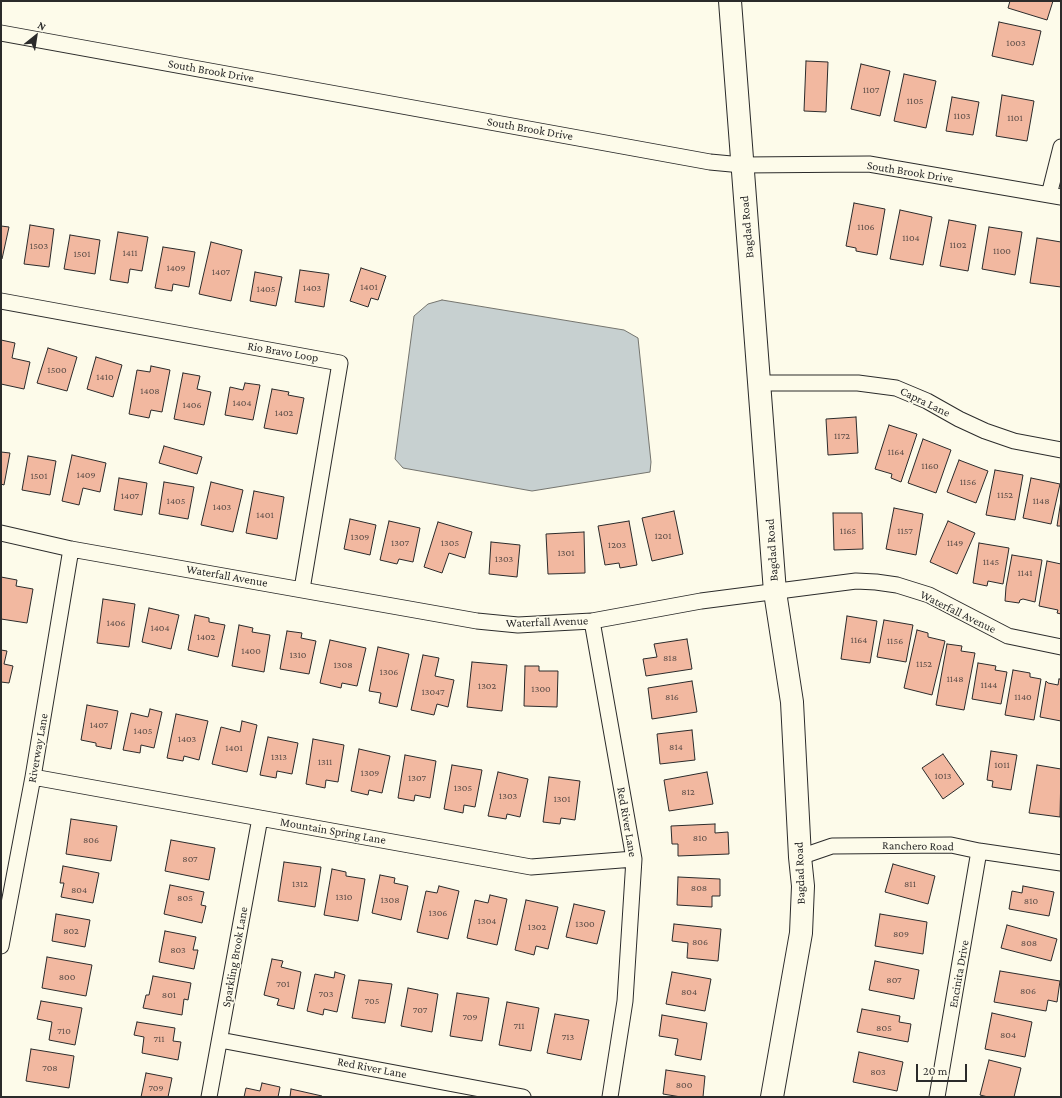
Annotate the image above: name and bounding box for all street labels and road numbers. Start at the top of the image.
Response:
street label: South Brook Drive [167,56,255,86]
street label: South Brook Drive [486,114,574,144]
street label: South Brook Drive [866,158,954,186]
street label: Bagdad Road [737,195,757,259]
street label: Rio Bravo Loop [246,339,320,365]
street label: Capra Lane [898,384,952,420]
street label: Bagdad Road [763,518,781,582]
street label: Waterfall Avenue [185,562,269,590]
street label: Waterfall Avenue [918,587,998,637]
street label: Waterfall Avenue [506,613,588,631]
street label: Riverway Lane [25,712,51,784]
street label: Red River Lane [614,786,640,858]
street label: Mountain Spring Lane [279,815,387,847]
street label: Ranchero Road [882,838,954,854]
street label: Bagdad Road [792,841,808,905]
street label: Sparkling Brook Lane [219,906,251,1008]
street label: Encinita Drive [946,939,972,1009]
street label: Red River Lane [336,1054,408,1082]

